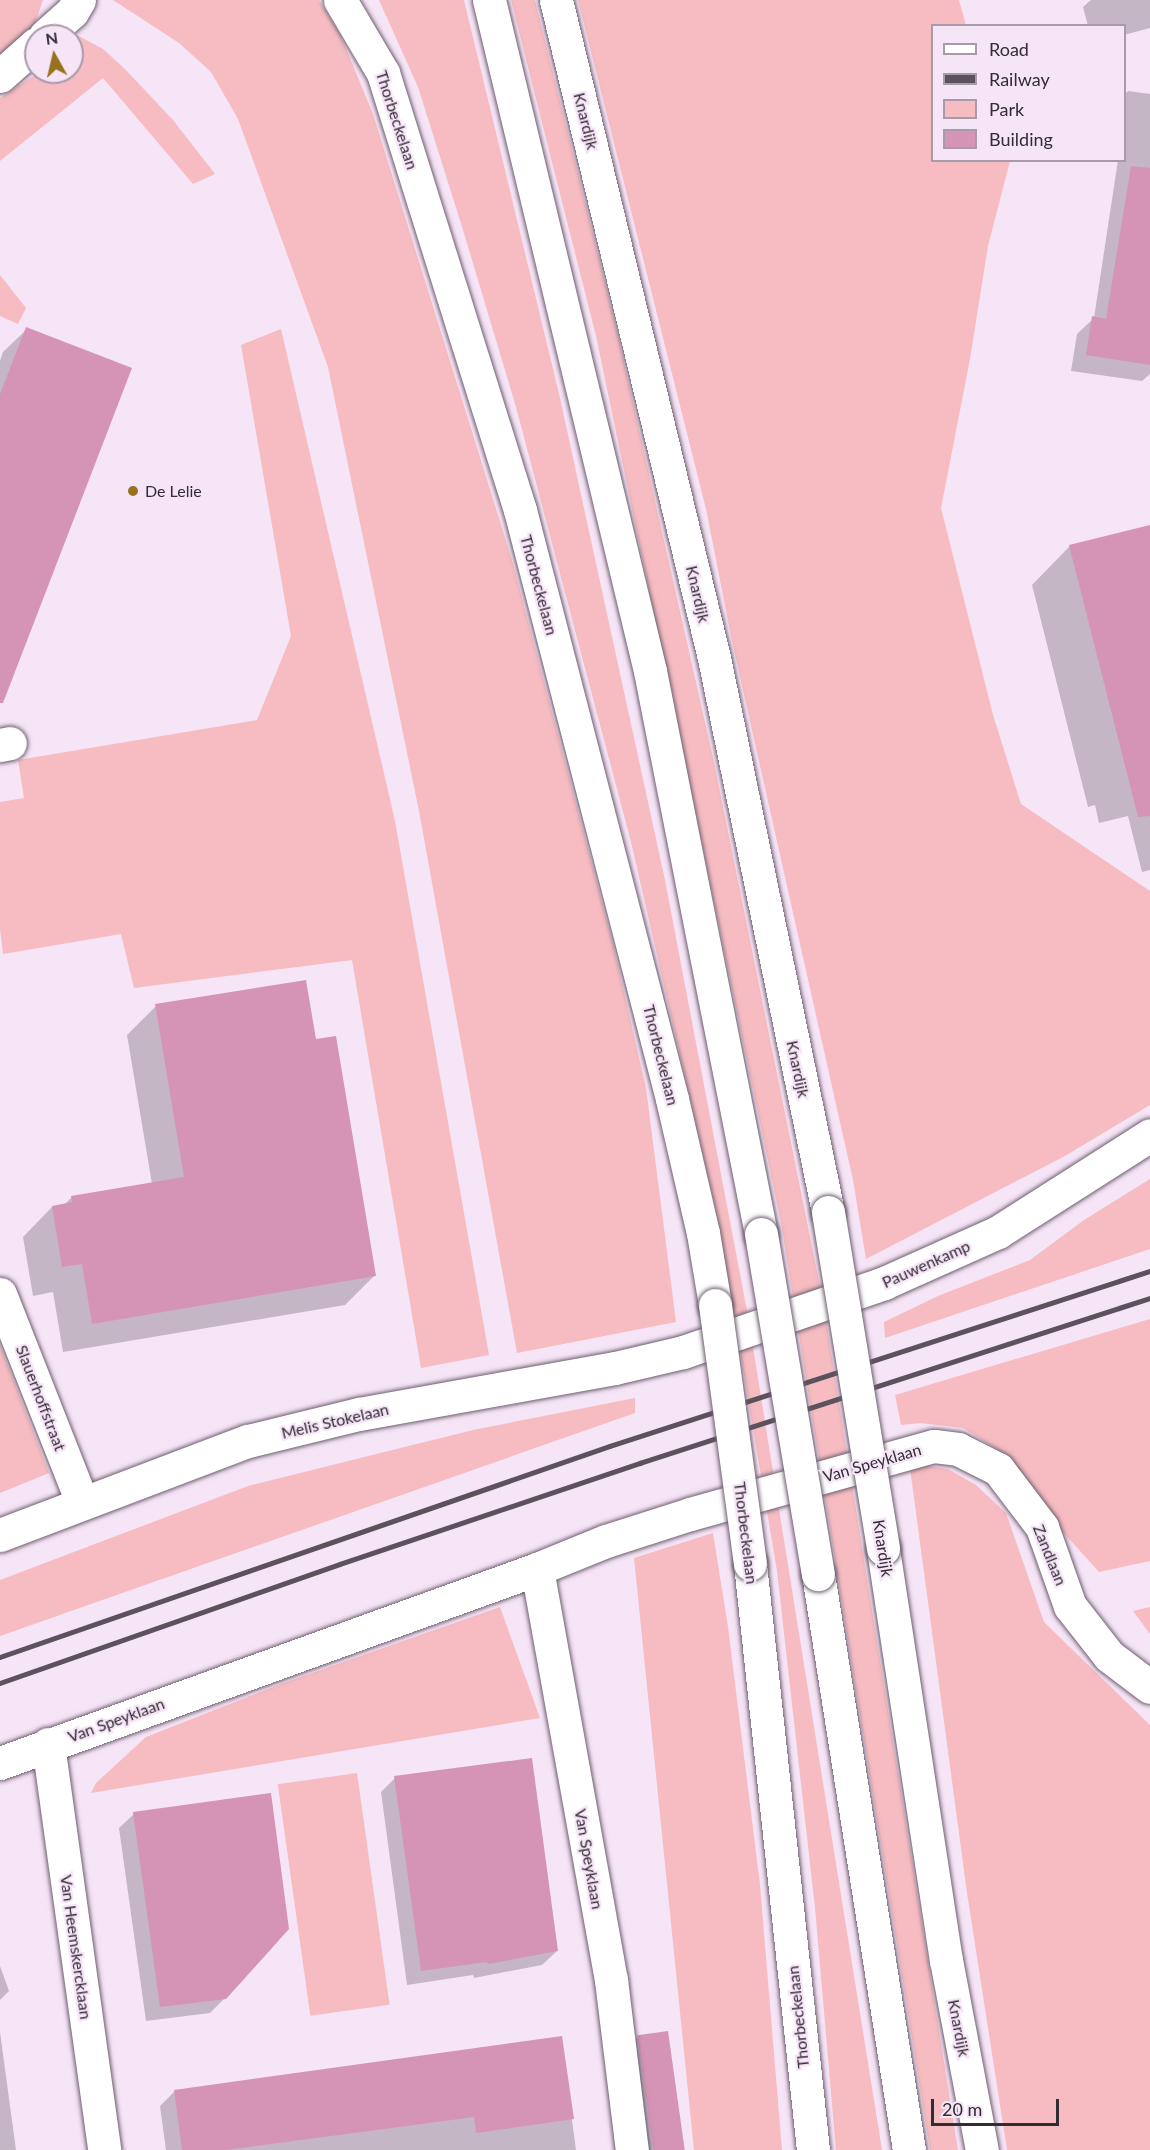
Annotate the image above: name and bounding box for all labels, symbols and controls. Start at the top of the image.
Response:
north arrow [24,24,84,84]
legend [931,24,1126,162]
text: N [44,27,59,48]
text: Road [989,38,1029,60]
street label: Thorbeckelaan [372,68,422,172]
text: Railway [989,68,1050,90]
street label: Knardijk [570,91,602,151]
text: Park [989,98,1024,120]
text: Building [989,128,1053,150]
place label: De Lelie [145,481,202,501]
marker: De Lelie [126,484,140,498]
street label: Thorbeckelaan [516,533,562,637]
street label: Knardijk [682,564,714,624]
street label: Thorbeckelaan [639,1003,683,1107]
street label: Knardijk [783,1039,813,1099]
street label: Pauwenkamp [879,1236,973,1292]
street label: Slauerhoffstraat [12,1342,70,1454]
street label: Melis Stokelaan [279,1399,391,1443]
street label: Van Speyklaan [821,1440,923,1486]
street label: Thorbeckelaan [730,1481,762,1585]
street label: Knardijk [869,1518,897,1578]
street label: Zandlaan [1029,1522,1071,1588]
street label: Van Speyklaan [65,1694,167,1746]
street label: Van Speyklaan [571,1807,607,1911]
street label: Van Heemskercklaan [56,1874,96,2020]
street label: Thorbeckelaan [783,1965,813,2069]
street label: Knardijk [944,1998,974,2058]
scale bar [934,2087,1062,2125]
text: 20 m [942,2098,982,2120]

